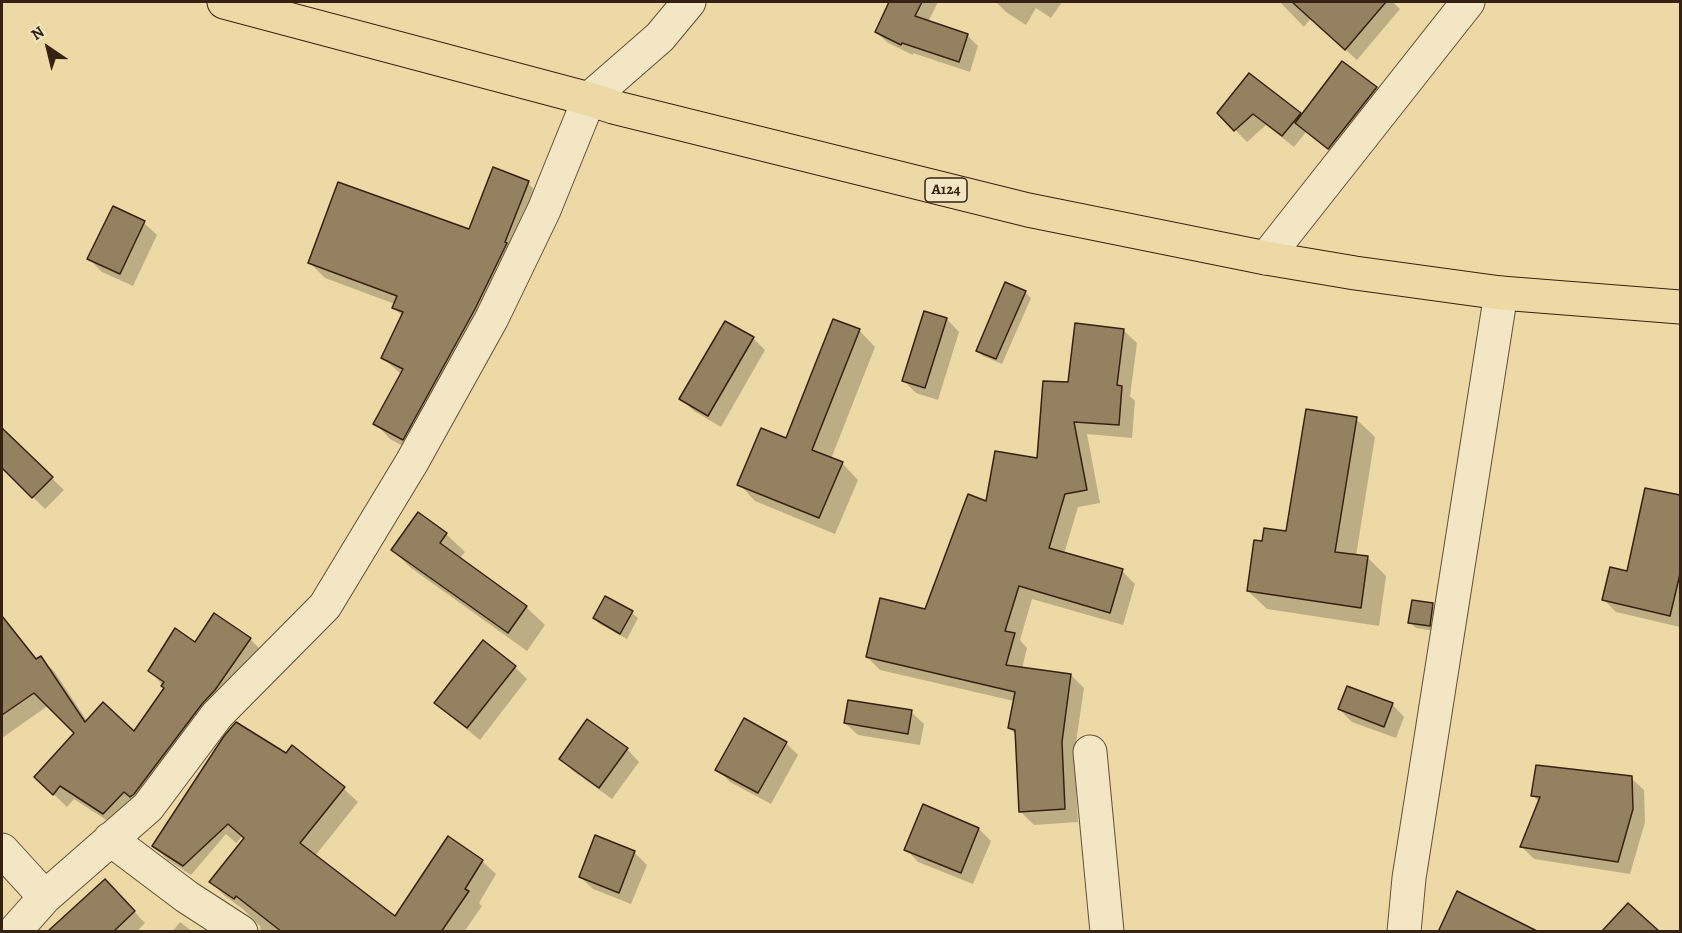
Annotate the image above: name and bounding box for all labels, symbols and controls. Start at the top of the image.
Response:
north arrow [18,18,78,78]
text: N [27,21,49,46]
road number: A124 [925,178,967,202]

